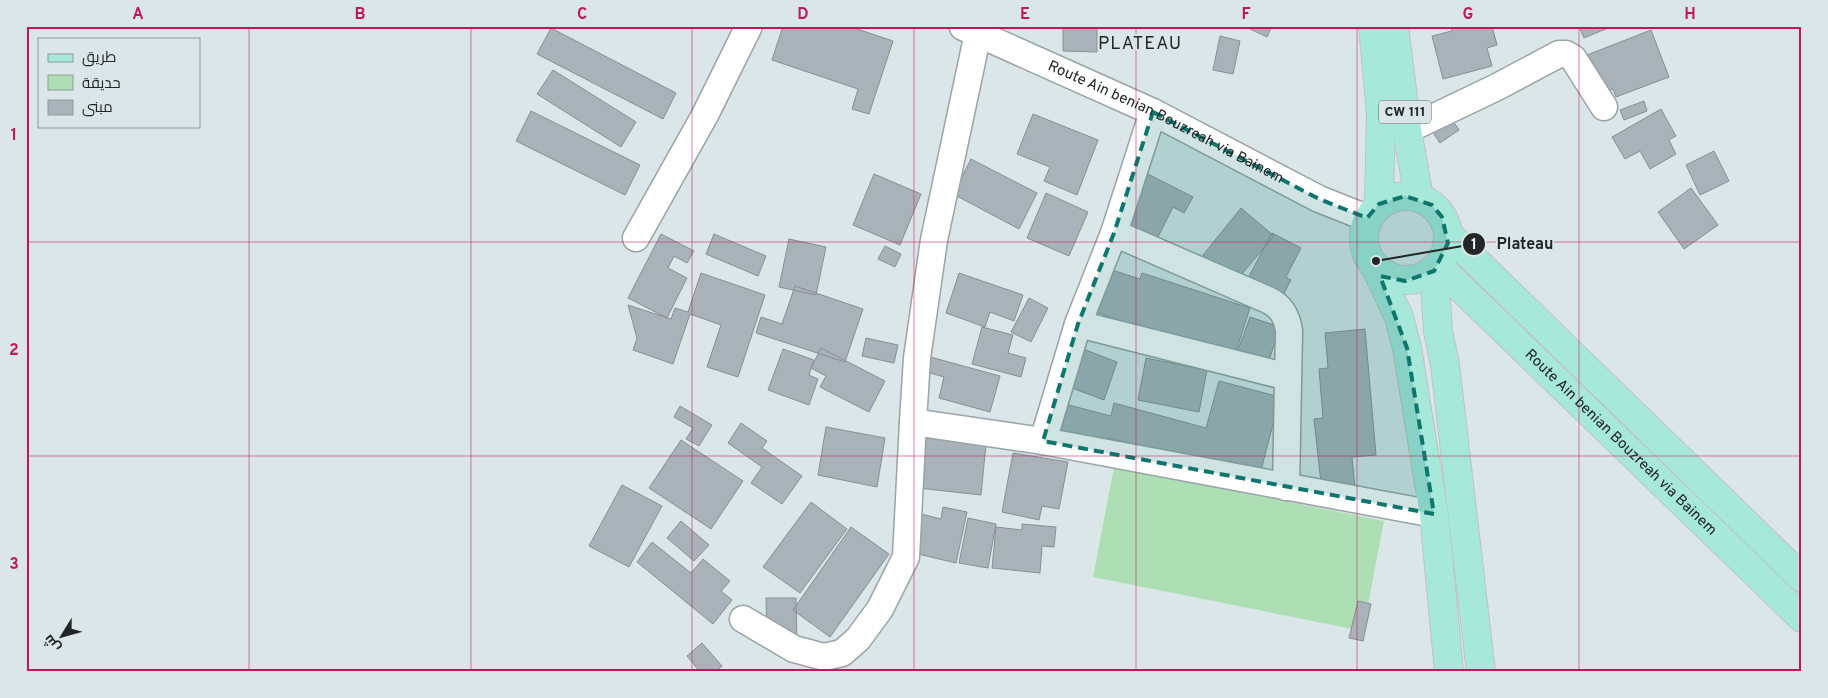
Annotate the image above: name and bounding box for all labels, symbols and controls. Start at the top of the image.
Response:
text: A [132,5,144,25]
text: B [354,5,366,25]
text: C [577,5,587,25]
text: D [797,5,809,25]
text: E [1020,5,1030,25]
text: F [1241,5,1251,25]
text: G [1463,5,1473,25]
text: H [1684,5,1696,25]
district label: PLATEAU [1098,33,1182,56]
legend [38,38,200,128]
text: طريق [82,49,116,68]
street label: Route Ain benian Bouzreah via Bainem [1045,57,1287,188]
text: حديقة [82,75,121,94]
text: مبنى [82,99,113,118]
road number: CW 111 [1379,100,1431,124]
text: 1 [11,126,17,146]
callout: Plateau [1461,228,1563,259]
text: Plateau [1497,235,1553,255]
text: 1 [1471,236,1477,255]
text: 2 [9,341,19,361]
street label: Route Ain benian Bouzreah via Bainem [1520,345,1721,540]
text: 3 [9,555,19,575]
north arrow [38,610,88,660]
text: ش [40,631,65,656]

